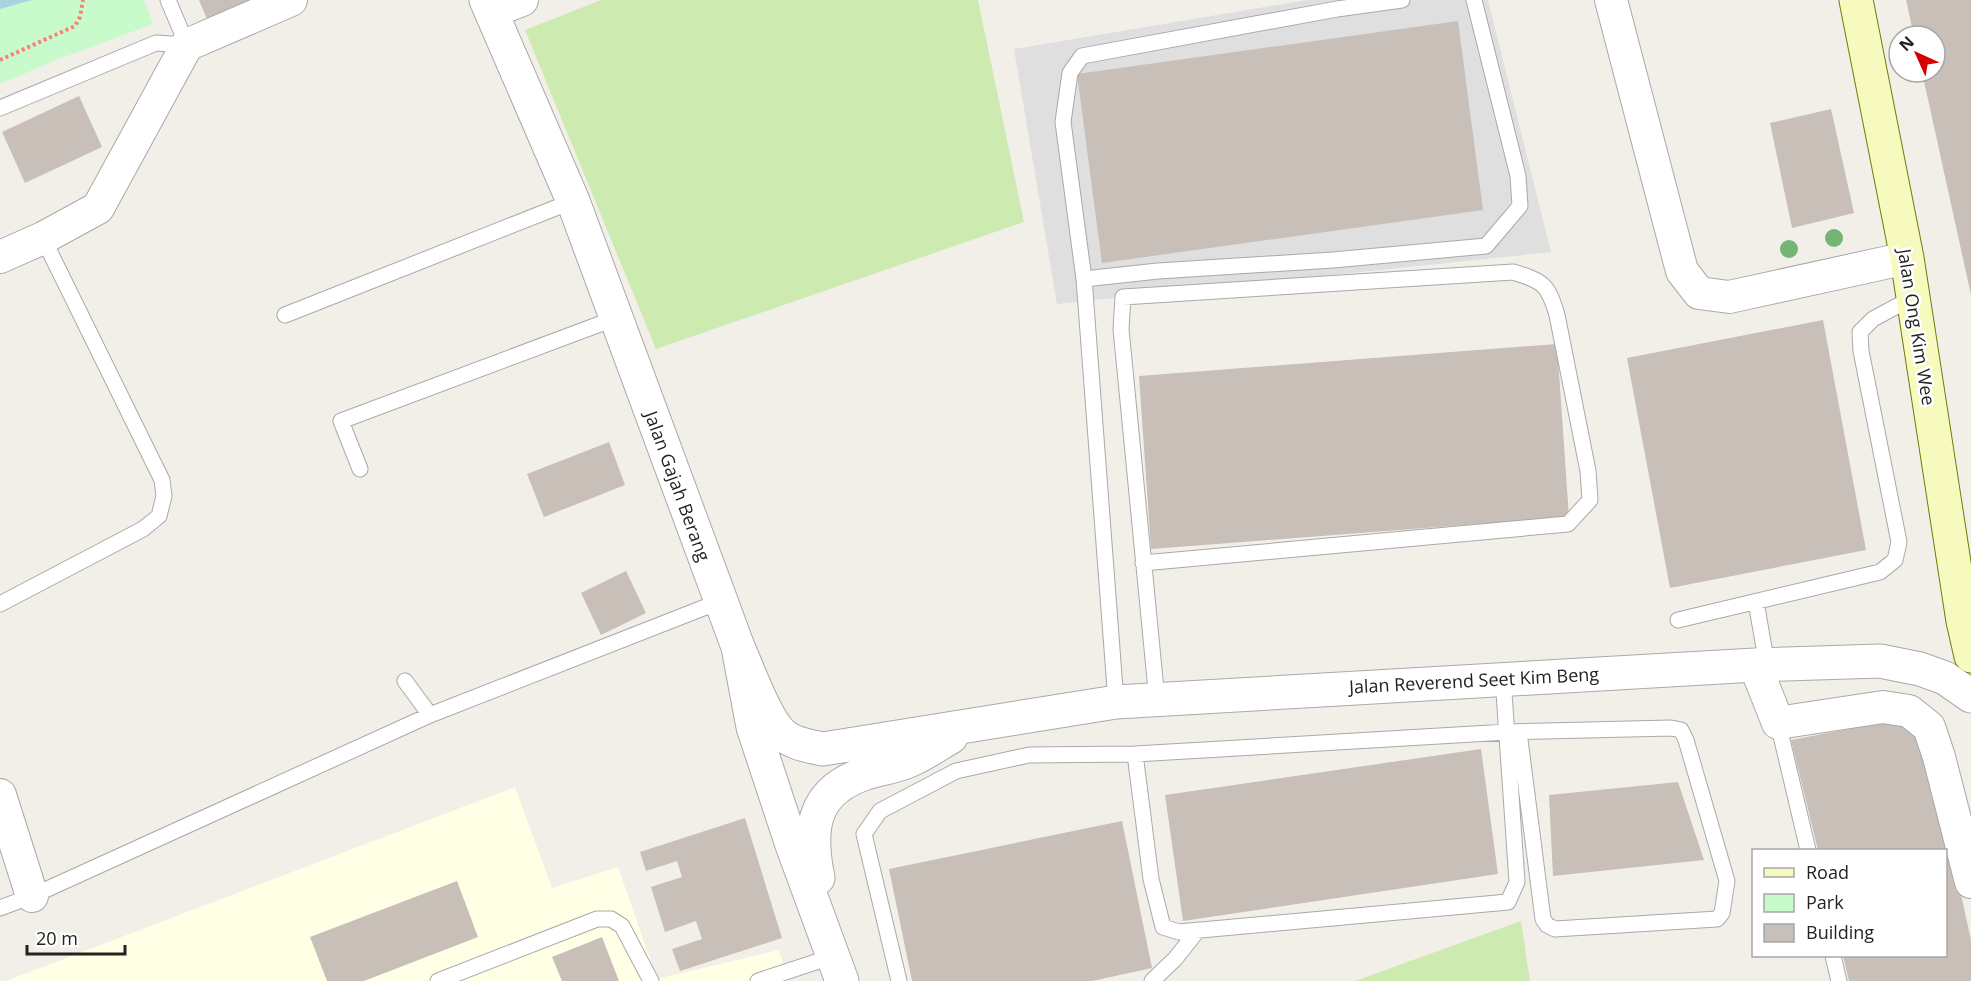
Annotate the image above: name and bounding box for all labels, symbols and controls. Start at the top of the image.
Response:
north arrow [1887,24,1947,84]
text: N [1894,31,1919,56]
street label: Jalan Ong Kim Wee [1892,245,1941,407]
street label: Jalan Gajah Berang [639,406,716,565]
street label: Jalan Reverend Seet Kim Beng [1346,661,1600,699]
legend [1752,849,1947,957]
text: Road [1806,860,1849,884]
text: Park [1806,890,1844,914]
scale bar [27,918,124,956]
text: Building [1806,920,1874,944]
text: 20 m [36,926,78,950]

